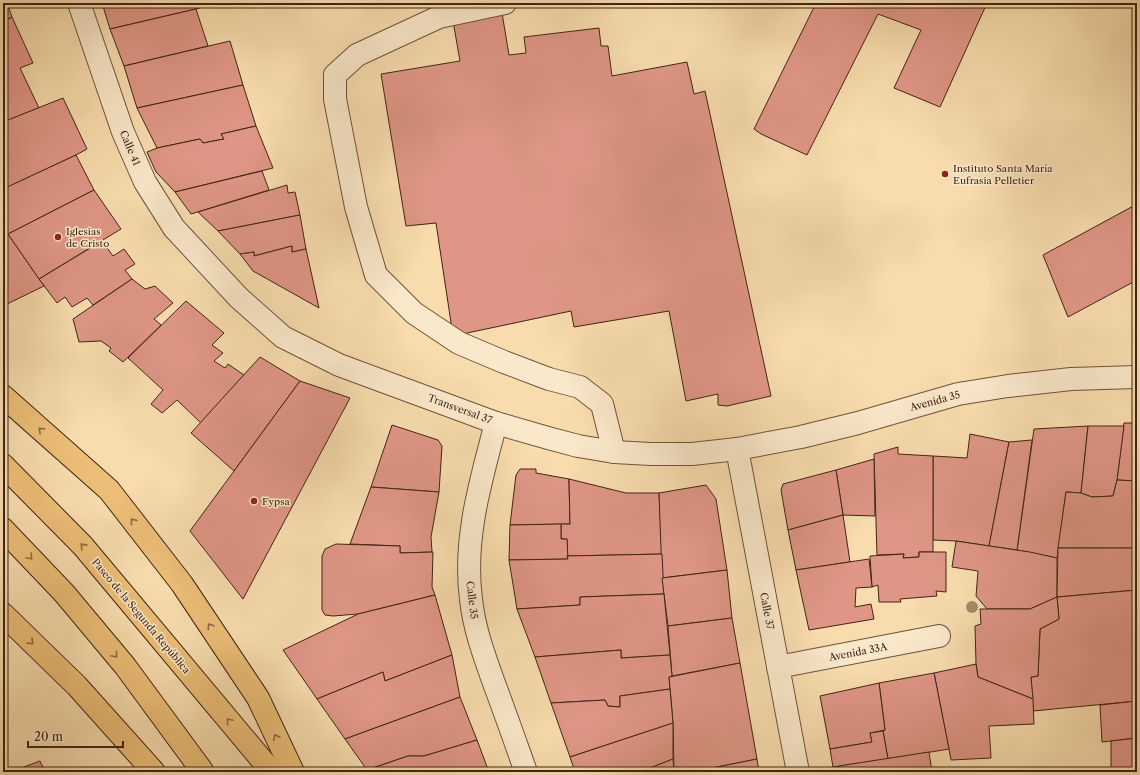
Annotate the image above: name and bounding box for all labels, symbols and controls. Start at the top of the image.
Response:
street label: Calle 41 [117,128,144,168]
place label: Instituto Santa María Eufrasia Pelletier [953,162,1053,187]
marker: Instituto Santa María Eufrasia Pelletier [940,169,950,179]
place label: Iglesias de Cristo [66,225,109,250]
marker: Iglesias de Cristo [53,232,63,242]
street label: Avenida 35 [907,388,962,414]
street label: Transversal 37 [426,391,494,427]
one-way arrow [38,427,46,434]
place label: Fypsa [262,495,291,508]
marker: Fypsa [249,496,259,506]
one-way arrow [131,518,138,525]
one-way arrow [80,543,87,551]
one-way arrow [25,552,33,560]
street label: Paseo de la Segunda República [89,556,194,677]
street label: Calle 35 [463,580,481,620]
street label: Calle 37 [757,591,777,631]
one-way arrow [207,623,214,630]
one-way arrow [26,637,34,644]
street label: Avenida 33A [827,640,889,664]
one-way arrow [111,650,118,658]
one-way arrow [227,718,234,725]
scale bar [28,723,123,749]
text: 20 m [34,729,63,744]
one-way arrow [274,734,281,741]

